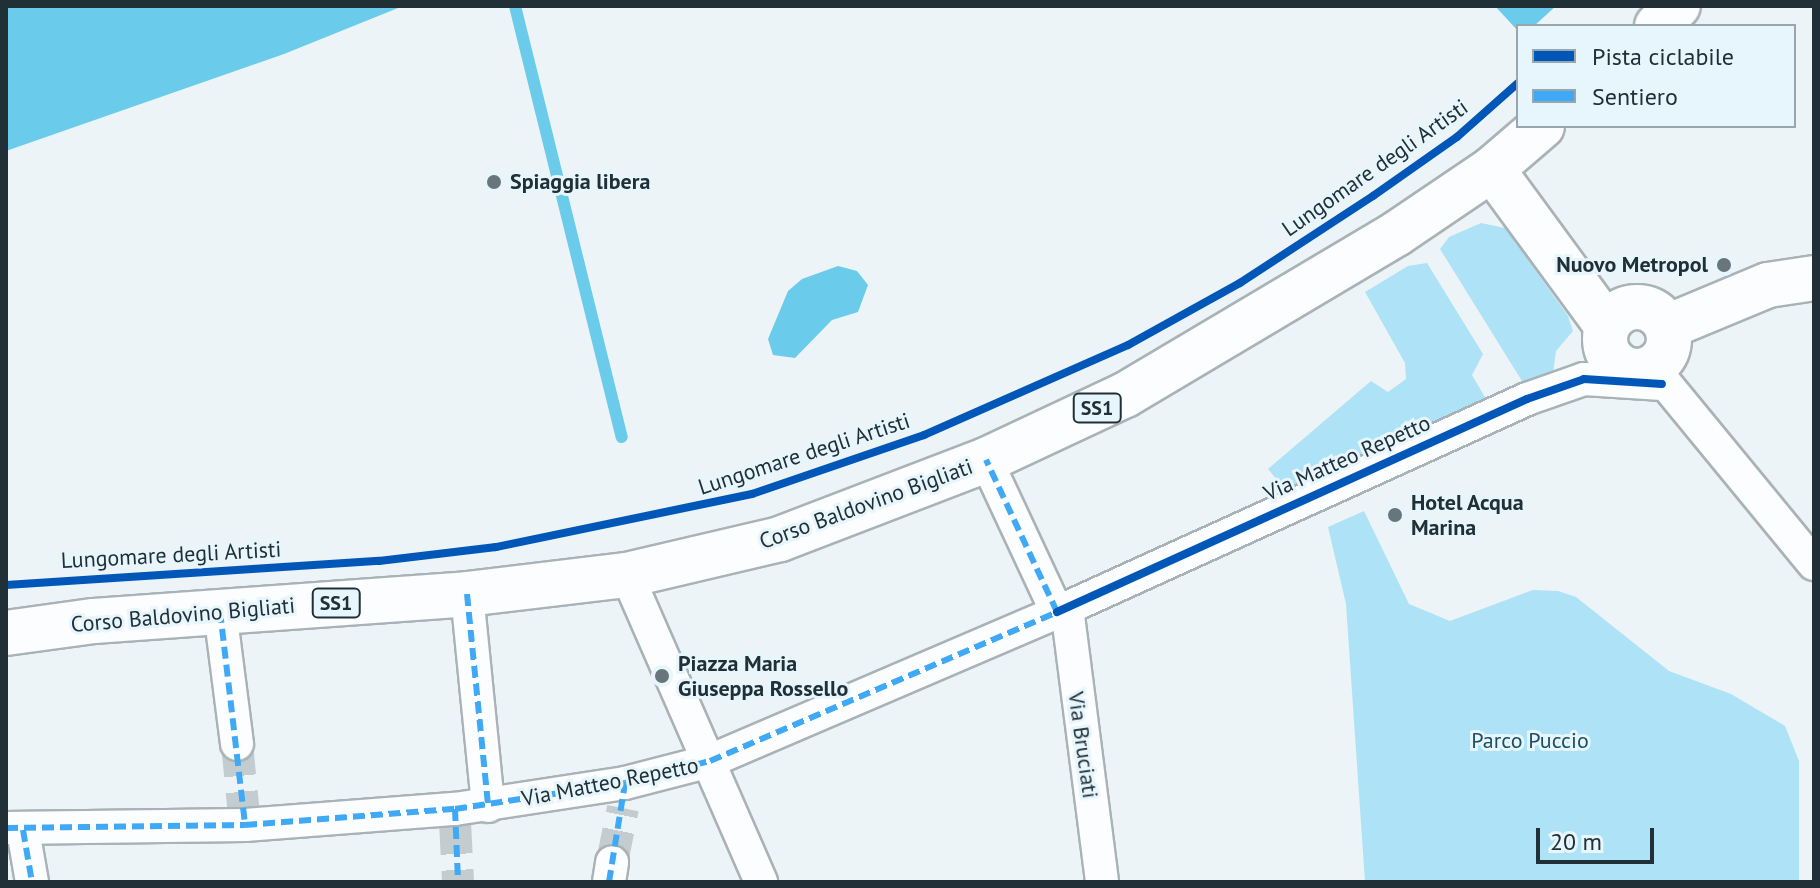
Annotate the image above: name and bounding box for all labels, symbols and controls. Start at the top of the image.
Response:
legend [1516,24,1796,128]
text: Pista ciclabile [1592,41,1734,72]
text: Sentiero [1592,81,1678,112]
street label: Lungomare degli Artisti [1277,94,1473,242]
place label: Spiaggia libera [510,169,650,195]
marker: Spiaggia libera [485,173,503,191]
place label: Nuovo Metropol [1556,252,1708,278]
marker: Nuovo Metropol [1715,256,1733,274]
road number: SS1 [1071,392,1123,424]
street label: Lungomare degli Artisti [695,407,913,501]
street label: Via Matteo Repetto [1260,409,1434,507]
street label: Corso Baldovino Bigliati [756,453,976,555]
place label: Hotel Acqua Marina [1411,489,1524,540]
marker: Hotel Acqua Marina [1386,506,1404,524]
street label: Lungomare degli Artisti [60,536,282,574]
road number: SS1 [310,587,362,619]
street label: Corso Baldovino Bigliati [70,592,296,638]
place label: Piazza Maria Giuseppa Rossello [678,650,848,702]
marker: Piazza Maria Giuseppa Rossello [653,667,671,685]
street label: Via Bruciati [1062,690,1104,800]
park label: Parco Puccio [1471,728,1589,754]
street label: Via Matteo Repetto [519,752,701,812]
scale bar [1540,812,1658,862]
text: 20 m [1550,826,1602,857]

